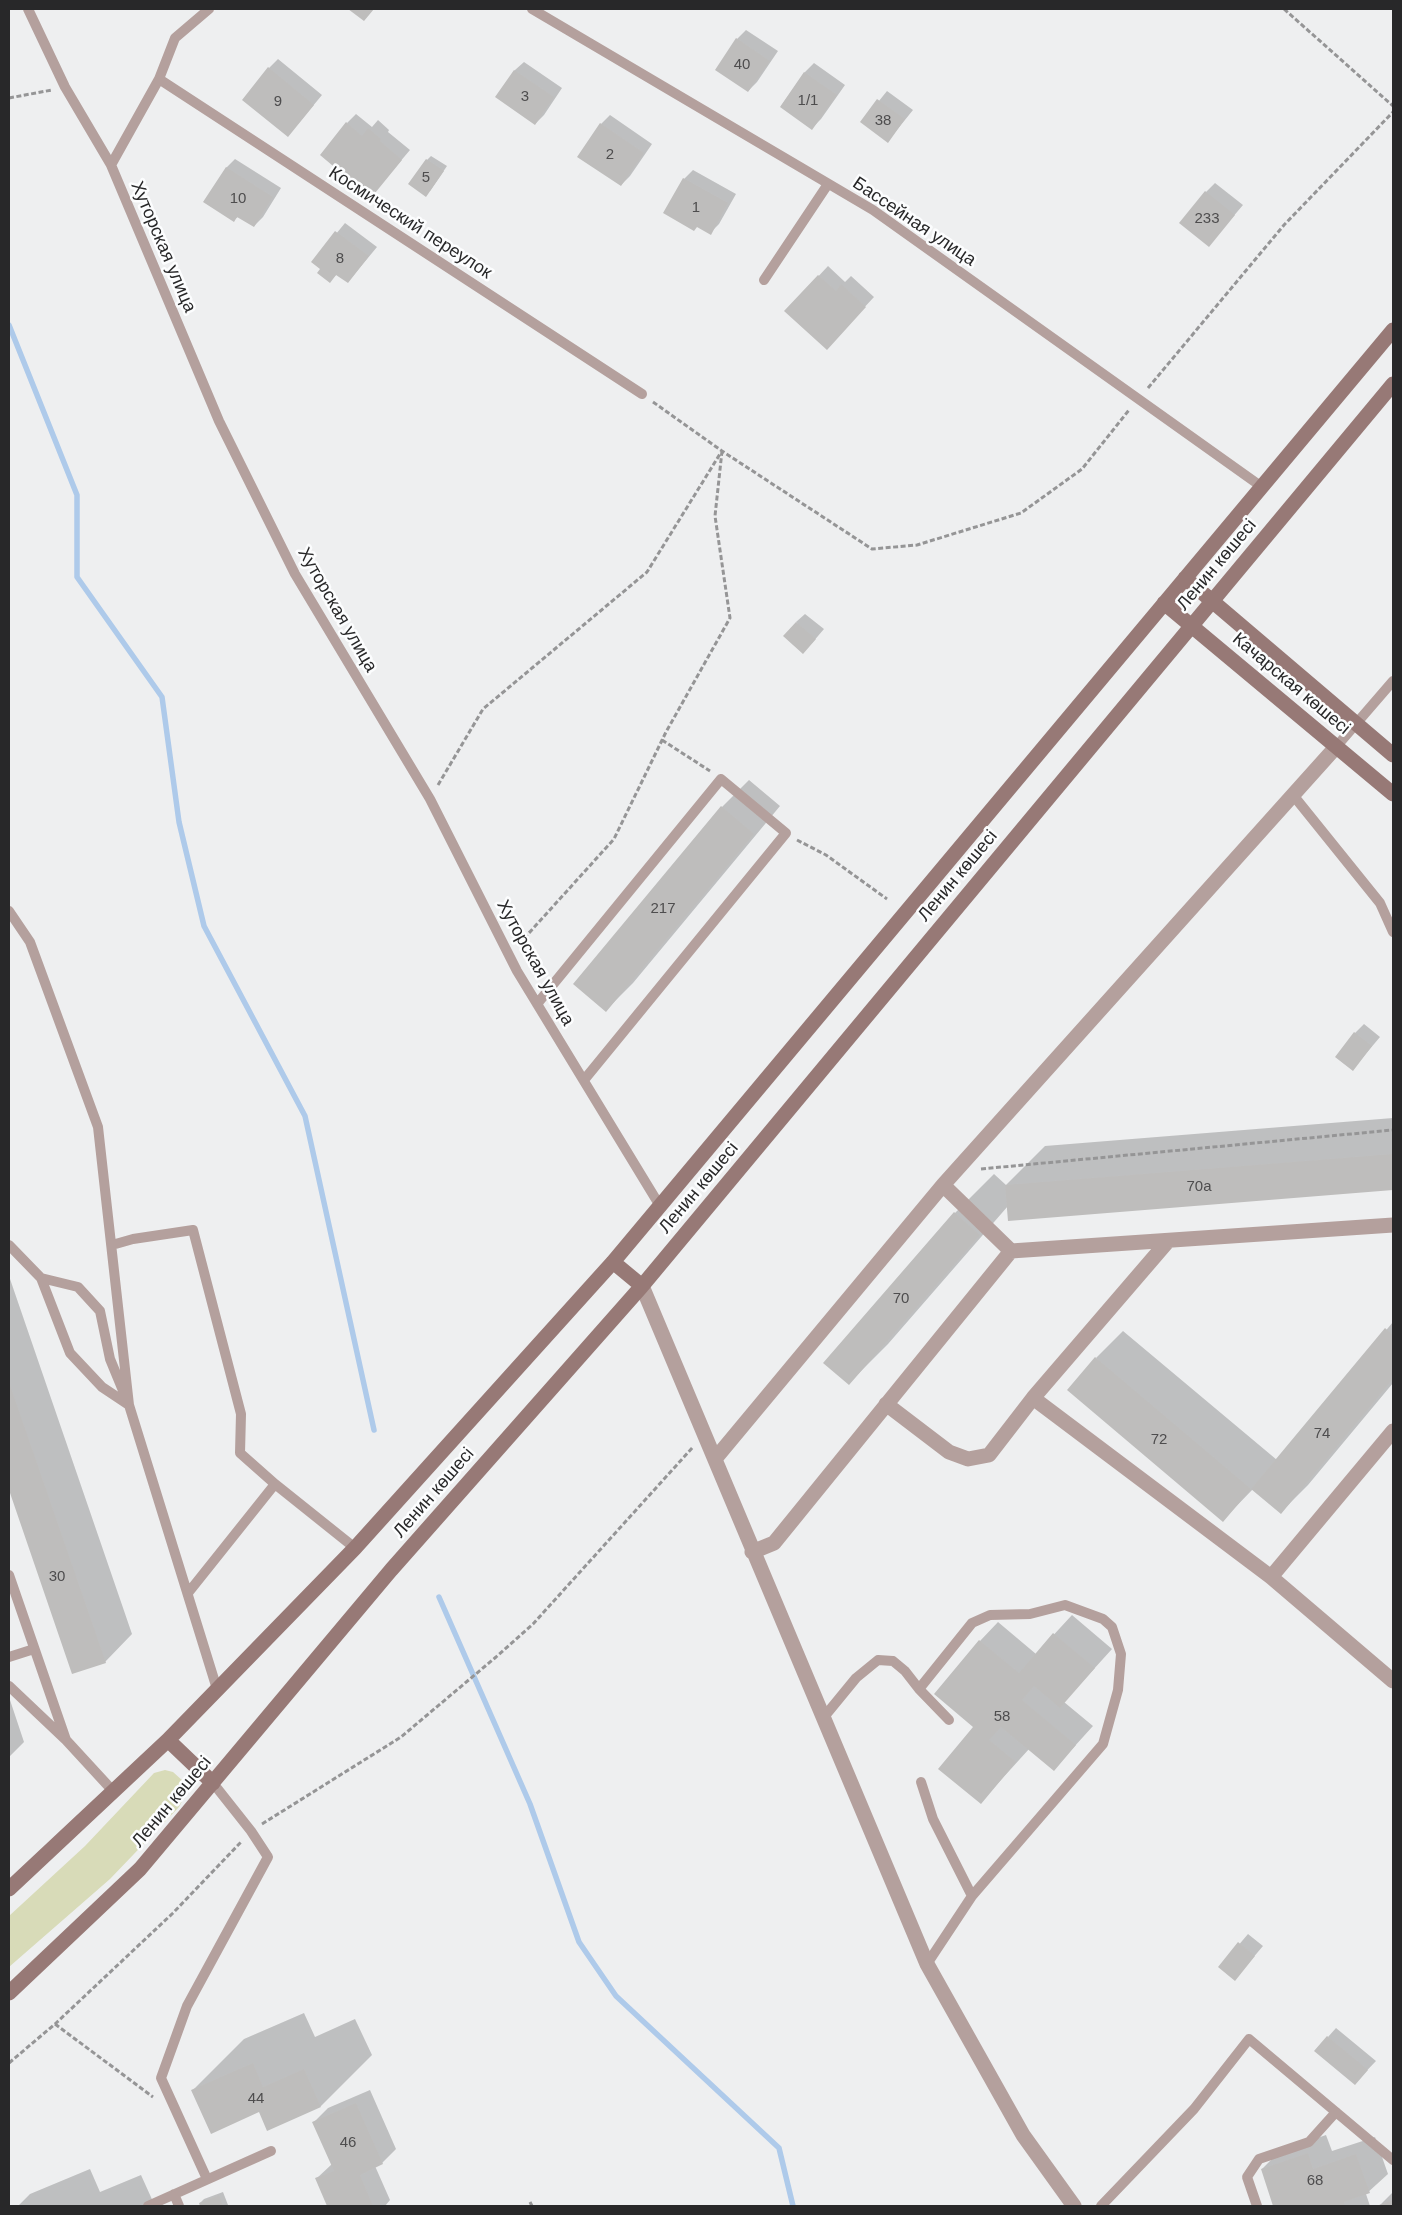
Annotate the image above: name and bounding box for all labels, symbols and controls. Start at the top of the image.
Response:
house number: 40 [734,56,750,74]
house number: 3 [521,88,529,106]
house number: 1/1 [798,92,818,110]
house number: 9 [274,93,282,111]
house number: 38 [875,112,891,130]
house number: 2 [606,146,614,164]
street label: Космический переулок [324,162,496,284]
house number: 5 [422,169,430,187]
street label: Бассейная улица [848,173,980,271]
street label: Хуторская улица [126,178,200,316]
house number: 10 [230,190,246,208]
house number: 1 [692,199,700,217]
house number: 233 [1194,210,1220,228]
house number: 8 [336,250,344,268]
street label: Ленин көшесі [1173,515,1261,615]
street label: Хуторская улица [293,544,381,676]
street label: Качарская көшесі [1228,629,1354,739]
street label: Ленин көшесі [914,826,1002,926]
street label: Хуторская улица [492,896,578,1030]
house number: 217 [650,900,676,918]
street label: Ленин көшесі [655,1138,743,1238]
house number: 70а [1186,1178,1212,1196]
house number: 70 [893,1290,909,1308]
house number: 74 [1314,1425,1330,1443]
house number: 72 [1151,1431,1167,1449]
street label: Ленин көшесі [389,1444,479,1542]
house number: 30 [49,1568,65,1586]
house number: 58 [994,1708,1010,1726]
street label: Ленин көшесі [128,1752,216,1852]
house number: 44 [248,2090,264,2108]
house number: 46 [340,2134,356,2152]
house number: 68 [1307,2172,1323,2190]

